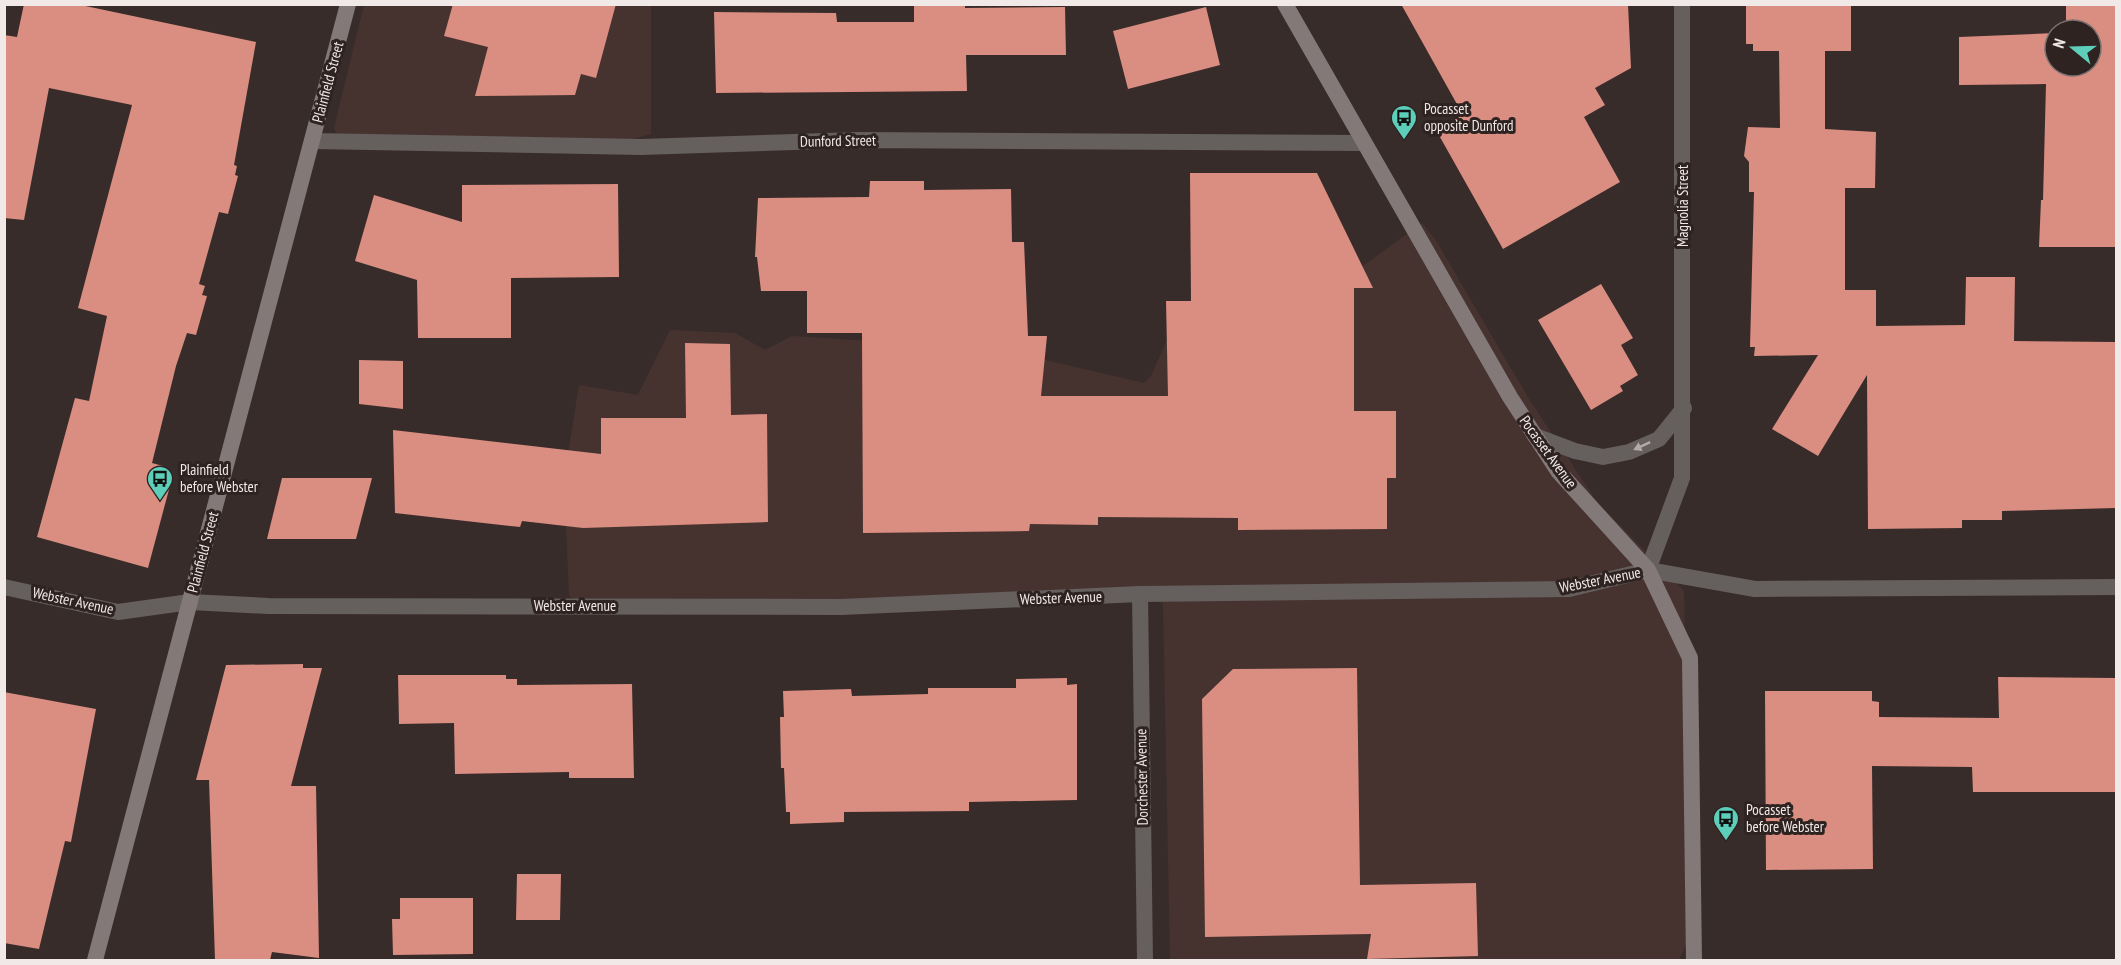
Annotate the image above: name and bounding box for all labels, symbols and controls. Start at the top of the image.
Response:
north arrow [2043,18,2103,78]
text: N [2048,36,2070,50]
street label: Plainfield Street [308,39,347,124]
place label: Pocasset opposite Dunford [1424,99,1514,135]
bus stop icon: Pocasset opposite Dunford [1389,103,1419,141]
street label: Dunford Street [800,130,876,151]
street label: Magnolia Street [1673,165,1692,247]
street label: Pocasset Avenue [1516,412,1581,492]
one-way arrow [1632,441,1650,451]
place label: Plainfield before Webster [180,460,259,496]
bus stop icon: Plainfield before Webster [145,464,175,502]
street label: Plainfield Street [183,509,222,594]
street label: Webster Avenue [1558,562,1642,597]
street label: Webster Avenue [31,583,115,618]
street label: Webster Avenue [1020,587,1102,608]
street label: Webster Avenue [534,596,616,615]
street label: Dorchester Avenue [1131,728,1152,826]
place label: Pocasset before Webster [1746,800,1825,836]
bus stop icon: Pocasset before Webster [1711,804,1741,842]

